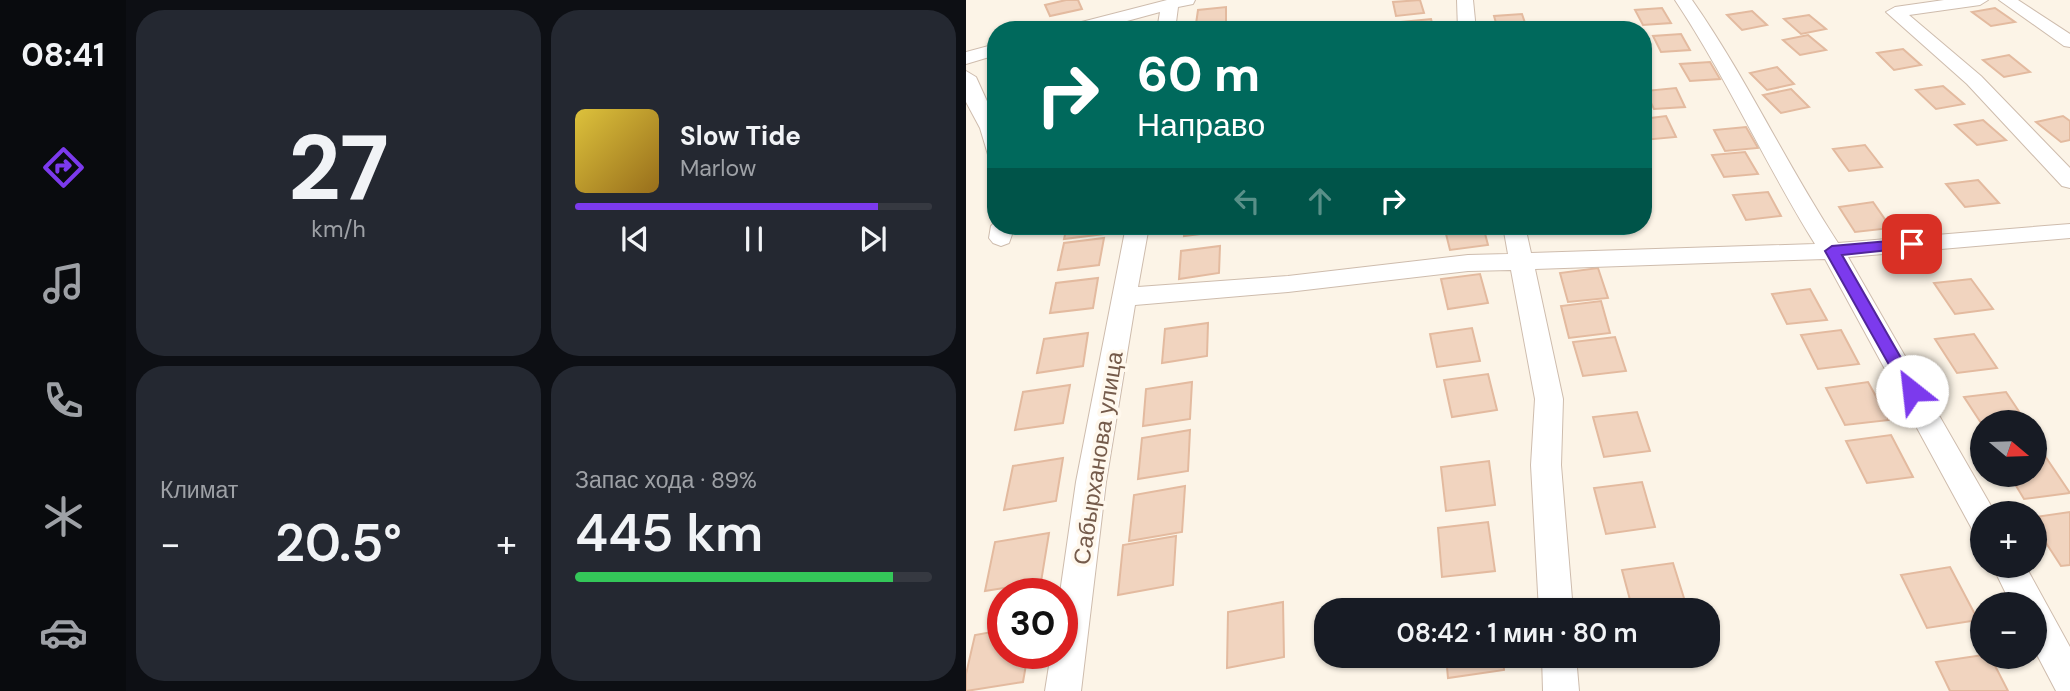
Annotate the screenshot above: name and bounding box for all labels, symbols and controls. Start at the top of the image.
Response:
text: 08:41 [21,34,105,76]
text: 60 m [1137,42,1260,106]
icon: right [1022,49,1113,140]
text: Направо [1137,104,1265,146]
text: 27 [288,109,389,227]
text: Slow Tide [680,119,801,153]
icon: directions [39,143,88,192]
text: Marlow [680,153,756,183]
icon: left [1228,182,1266,220]
icon: ahead [1301,182,1339,220]
icon: right [1374,182,1412,220]
text: km/h [311,214,366,244]
pin [1882,214,1942,274]
icon: previous [616,220,654,258]
icon: pause [735,220,773,258]
icon: next [854,220,892,258]
icon: arrive [1893,225,1931,263]
icon: music [39,259,88,308]
street label: Сабырханова улица [1066,349,1130,567]
position arrow [1875,354,1949,428]
icon: phone [39,376,88,425]
north arrow [1970,410,2048,486]
map controls [1970,410,2047,669]
text: Запас хода · 89% [575,465,757,495]
text: Климат [160,475,238,505]
icon: climate [39,492,88,541]
text: 445 km [575,499,763,567]
button: + [1970,501,2047,578]
text: 20.5° [275,509,402,577]
text: − [160,519,181,569]
text: + [496,519,517,569]
speed limit sign: 30 [987,578,1078,669]
button: − [1970,592,2047,669]
icon: car [39,608,88,657]
text: 08:42 · 1 мин · 80 m [1397,616,1637,650]

